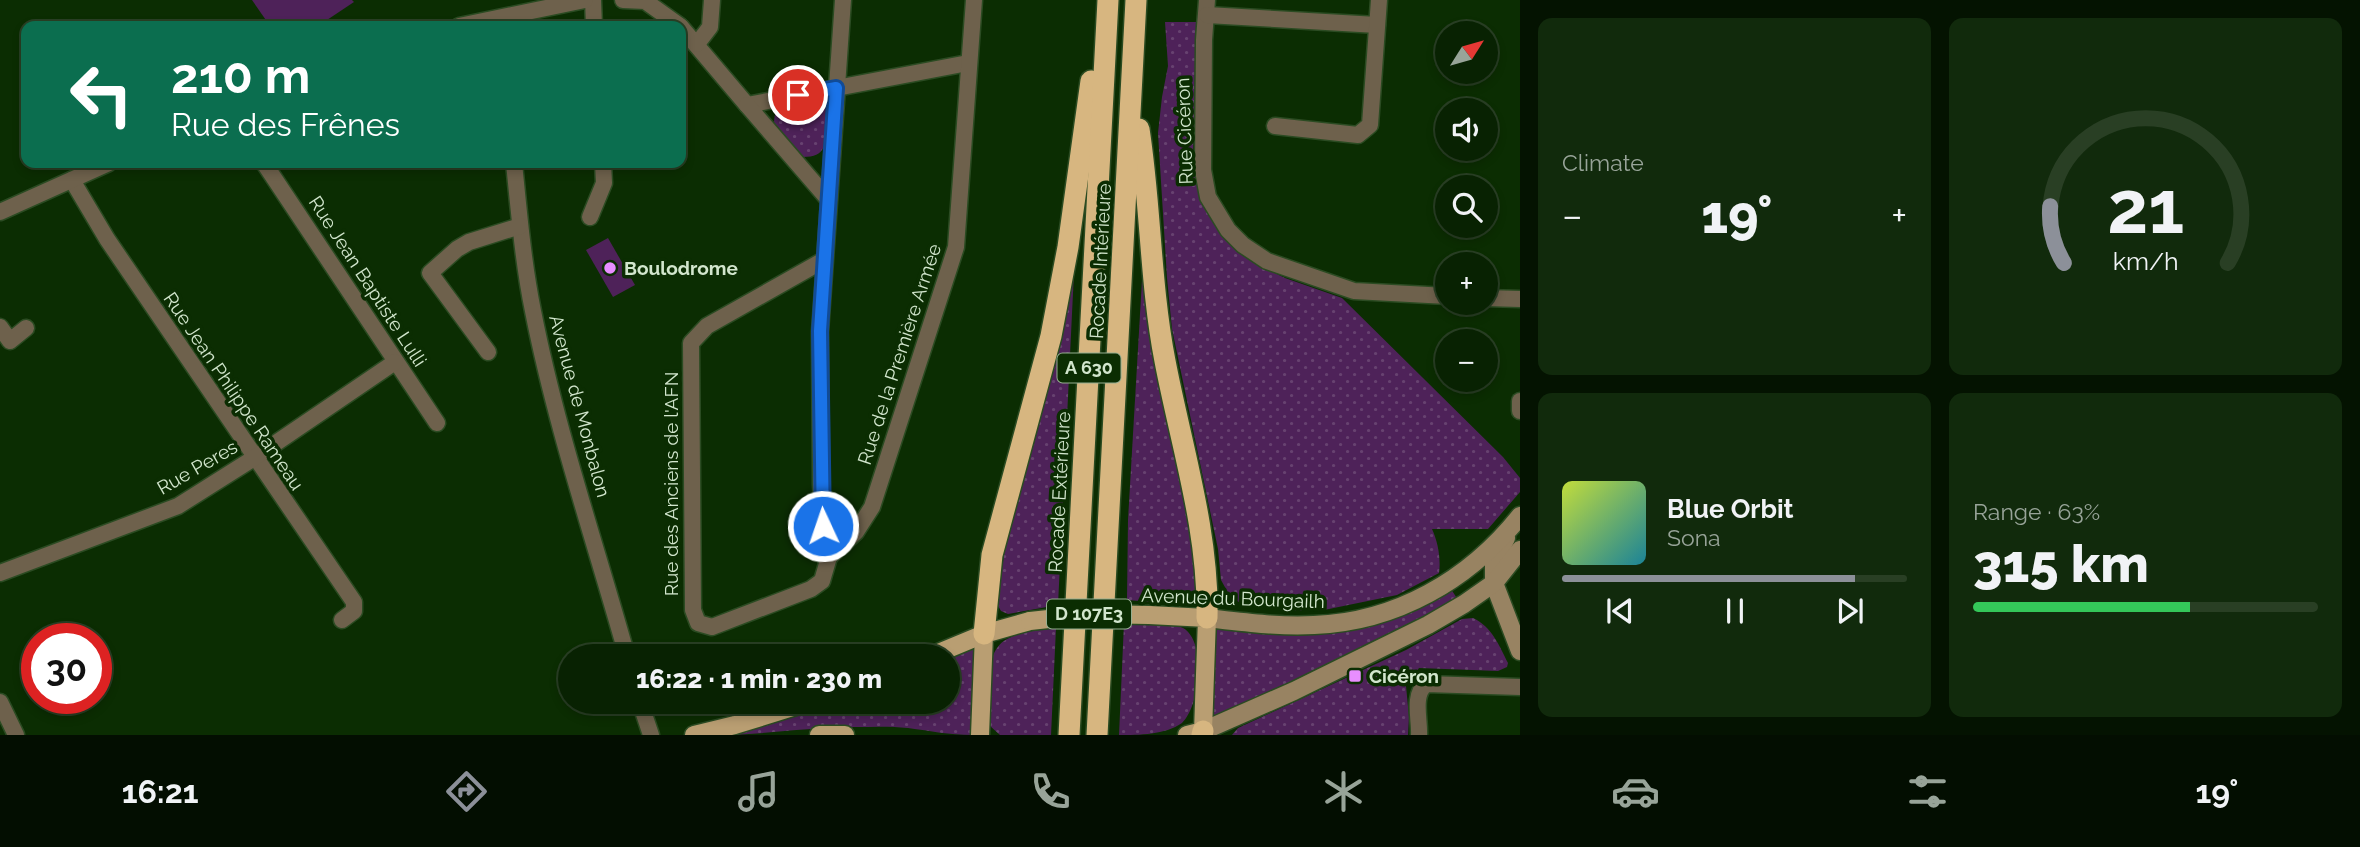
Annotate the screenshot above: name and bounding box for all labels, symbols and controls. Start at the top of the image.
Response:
north arrow [1435,21,1498,84]
map controls [1435,21,1498,392]
text: 210 m [171,47,310,104]
icon: left [56,49,147,140]
pin [768,65,828,125]
icon: arrive [779,76,817,114]
street label: Rue Cicéron [1171,77,1197,185]
button: sound [1435,98,1498,161]
text: Rue des Frênes [171,106,400,143]
text: Climate [1562,149,1644,176]
text: 21 [2107,165,2184,250]
button: search [1435,175,1498,238]
street label: Rocade Intérieure [1085,183,1115,339]
text: 19° [1701,184,1773,245]
street label: Rue Jean Baptiste Lulli [305,192,431,370]
text: − [1562,193,1582,238]
text: + [1891,193,1907,238]
street label: Rue de la Première Armée [853,241,945,467]
text: km/h [2113,245,2178,275]
button: + [1435,252,1498,315]
place label: Boulodrome [624,257,738,279]
marker: Boulodrome [602,260,618,276]
street label: Rue Jean Philippe Rameau [159,288,309,494]
street label: Avenue de Monbalon [545,312,615,500]
button: − [1435,329,1498,392]
road number: A 630 [1058,354,1120,382]
street label: Rue des Anciens de l'AFN [660,372,682,596]
street label: Rocade Extérieure [1044,411,1074,573]
street label: Rue Peres [153,435,241,499]
position arrow [786,489,860,563]
text: Blue Orbit [1667,494,1794,524]
text: Range · 63% [1973,498,2100,525]
text: Sona [1667,524,1721,551]
text: 315 km [1973,533,2149,594]
street label: Avenue du Bourgailh [1141,584,1325,612]
icon: previous [1601,592,1639,630]
icon: pause [1716,592,1754,630]
icon: next [1831,592,1869,630]
road number: D 107E3 [1047,600,1131,628]
speed limit sign: 30 [21,623,112,714]
text: 16:22 · 1 min · 230 m [636,664,882,694]
place label: Cicéron [1369,665,1439,687]
marker: Cicéron [1347,668,1363,684]
icon: directions [442,767,491,816]
icon: music [734,767,783,816]
icon: phone [1026,767,1075,816]
icon: climate [1319,767,1368,816]
icon: car [1611,767,1660,816]
icon: filters [1903,767,1952,816]
text: 16:21 [122,773,199,810]
text: 19° [2195,773,2238,810]

